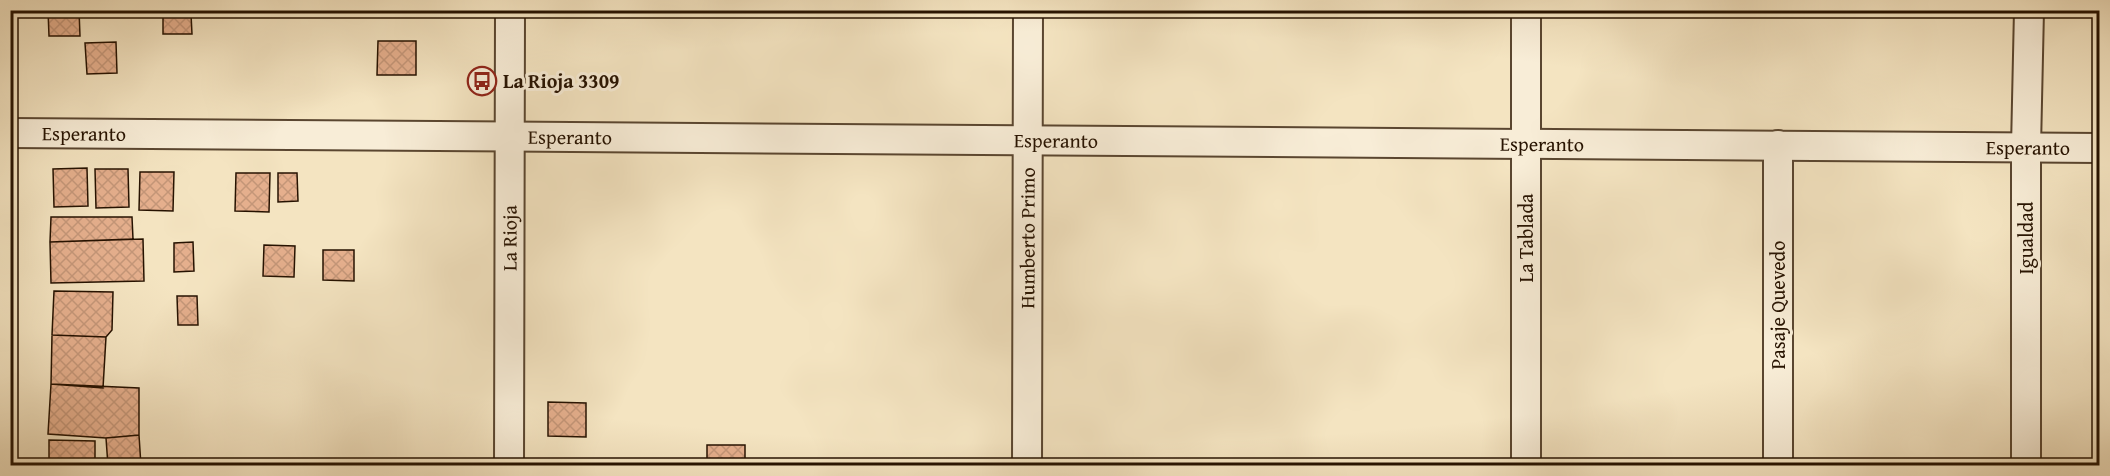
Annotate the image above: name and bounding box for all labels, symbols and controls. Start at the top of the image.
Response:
bus stop icon: La Rioja 3309 [466,65,498,97]
place label: La Rioja 3309 [503,66,619,95]
street label: Esperanto [42,118,126,148]
street label: Esperanto [528,122,612,151]
street label: Esperanto [1014,125,1098,155]
street label: Esperanto [1500,129,1584,158]
street label: Esperanto [1986,132,2070,162]
street label: Humberto Primo [1012,167,1042,309]
street label: La Tablada [1511,193,1540,283]
street label: Igualdad [2011,201,2040,274]
street label: La Rioja [494,205,524,271]
street label: Pasaje Quevedo [1763,241,1792,369]

